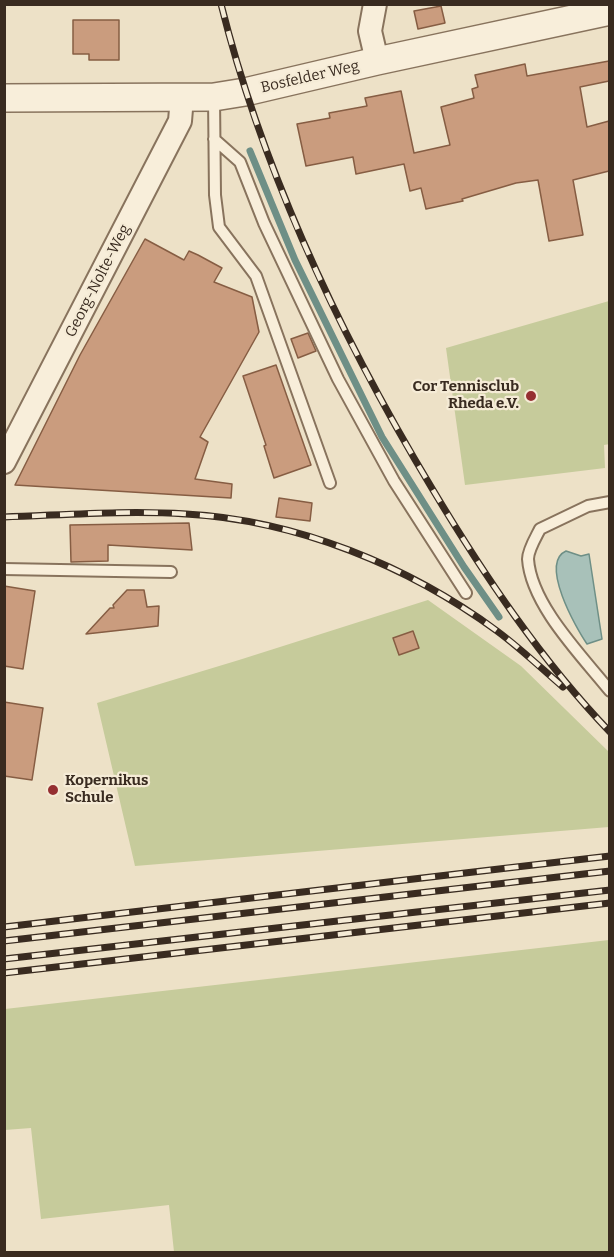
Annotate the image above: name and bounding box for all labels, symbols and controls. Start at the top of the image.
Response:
street label: Bosfelder Weg [259,57,361,97]
street label: Georg-Nolte-Weg [62,222,134,340]
place label: Cor Tennisclub Rheda e.V. [413,378,519,413]
marker: Cor Tennisclub Rheda e.V. [524,389,538,403]
place label: Kopernikus Schule [65,772,148,807]
marker: Kopernikus Schule [46,783,60,797]

